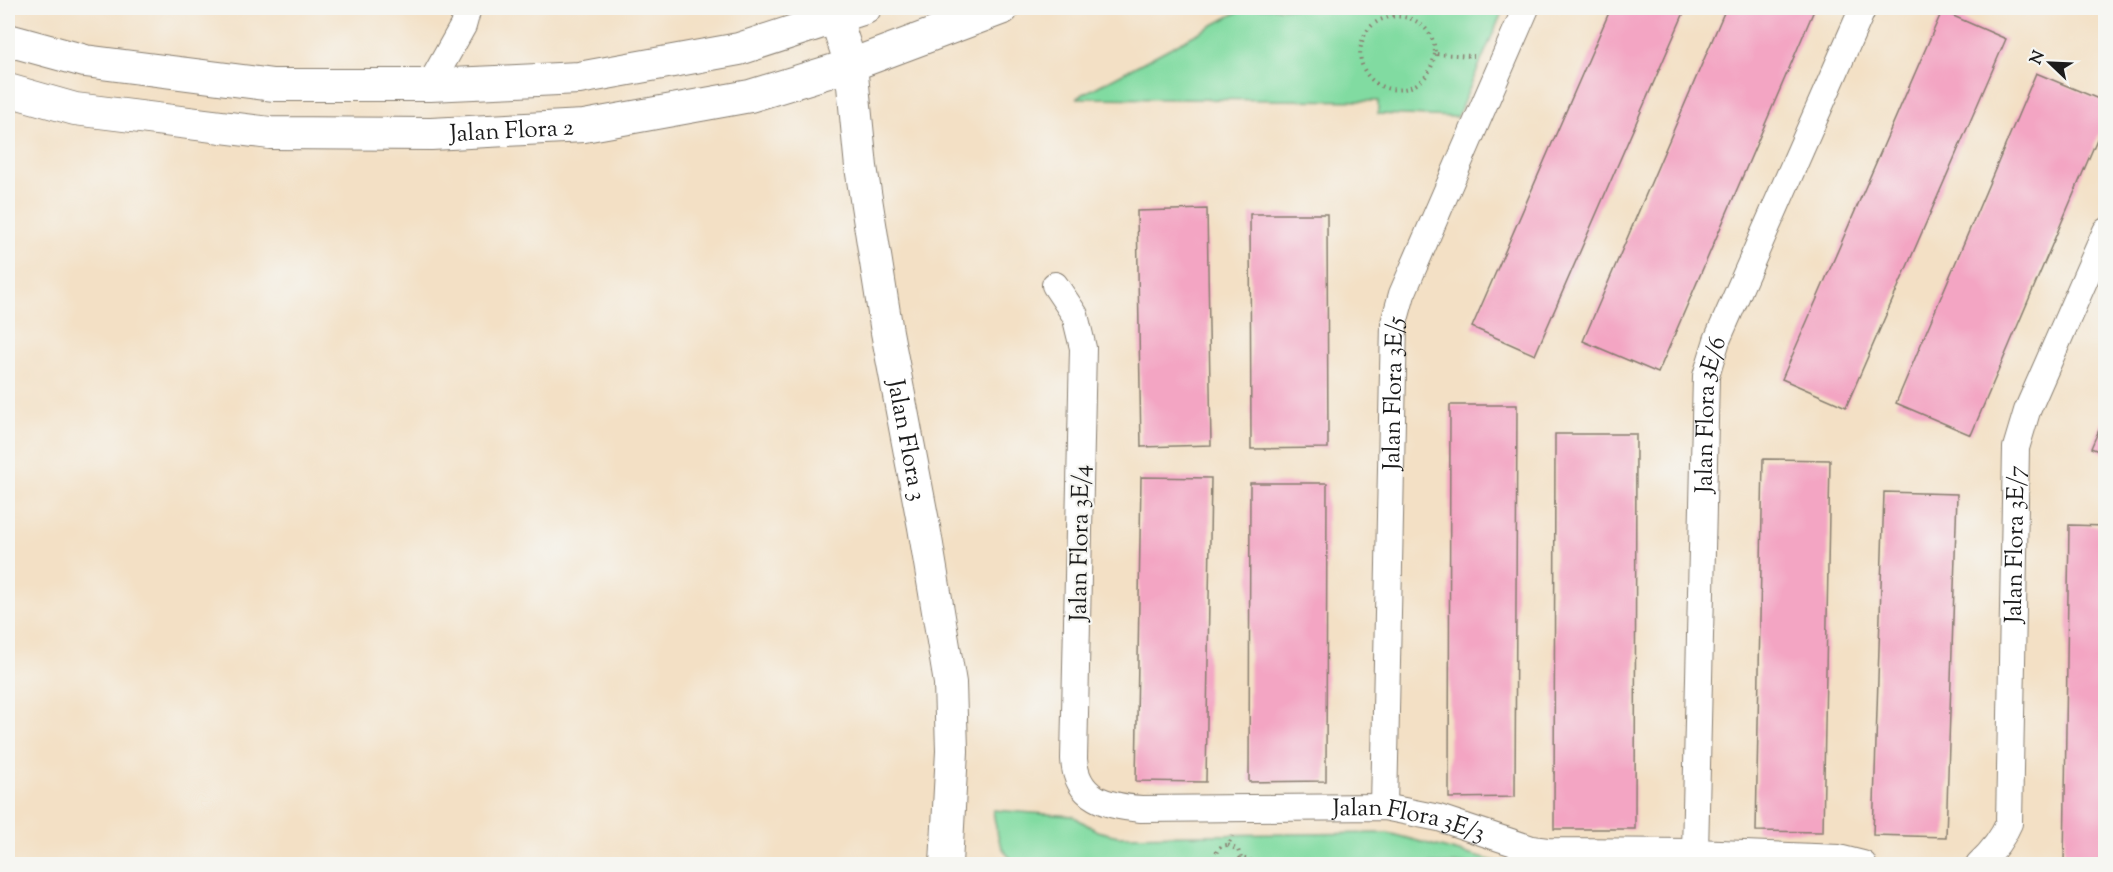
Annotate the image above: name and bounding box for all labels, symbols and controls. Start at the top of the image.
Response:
north arrow [2020,33,2080,93]
text: N [2025,48,2052,68]
street label: Jalan Flora 2 [447,112,575,152]
street label: Jalan Flora 3E/5 [1376,312,1414,472]
street label: Jalan Flora 3E/6 [1688,333,1736,495]
street label: Jalan Flora 3 [877,375,934,504]
street label: Jalan Flora 3E/4 [1063,464,1099,624]
street label: Jalan Flora 3E/7 [1998,465,2035,626]
street label: Jalan Flora 3E/3 [1330,792,1489,851]

